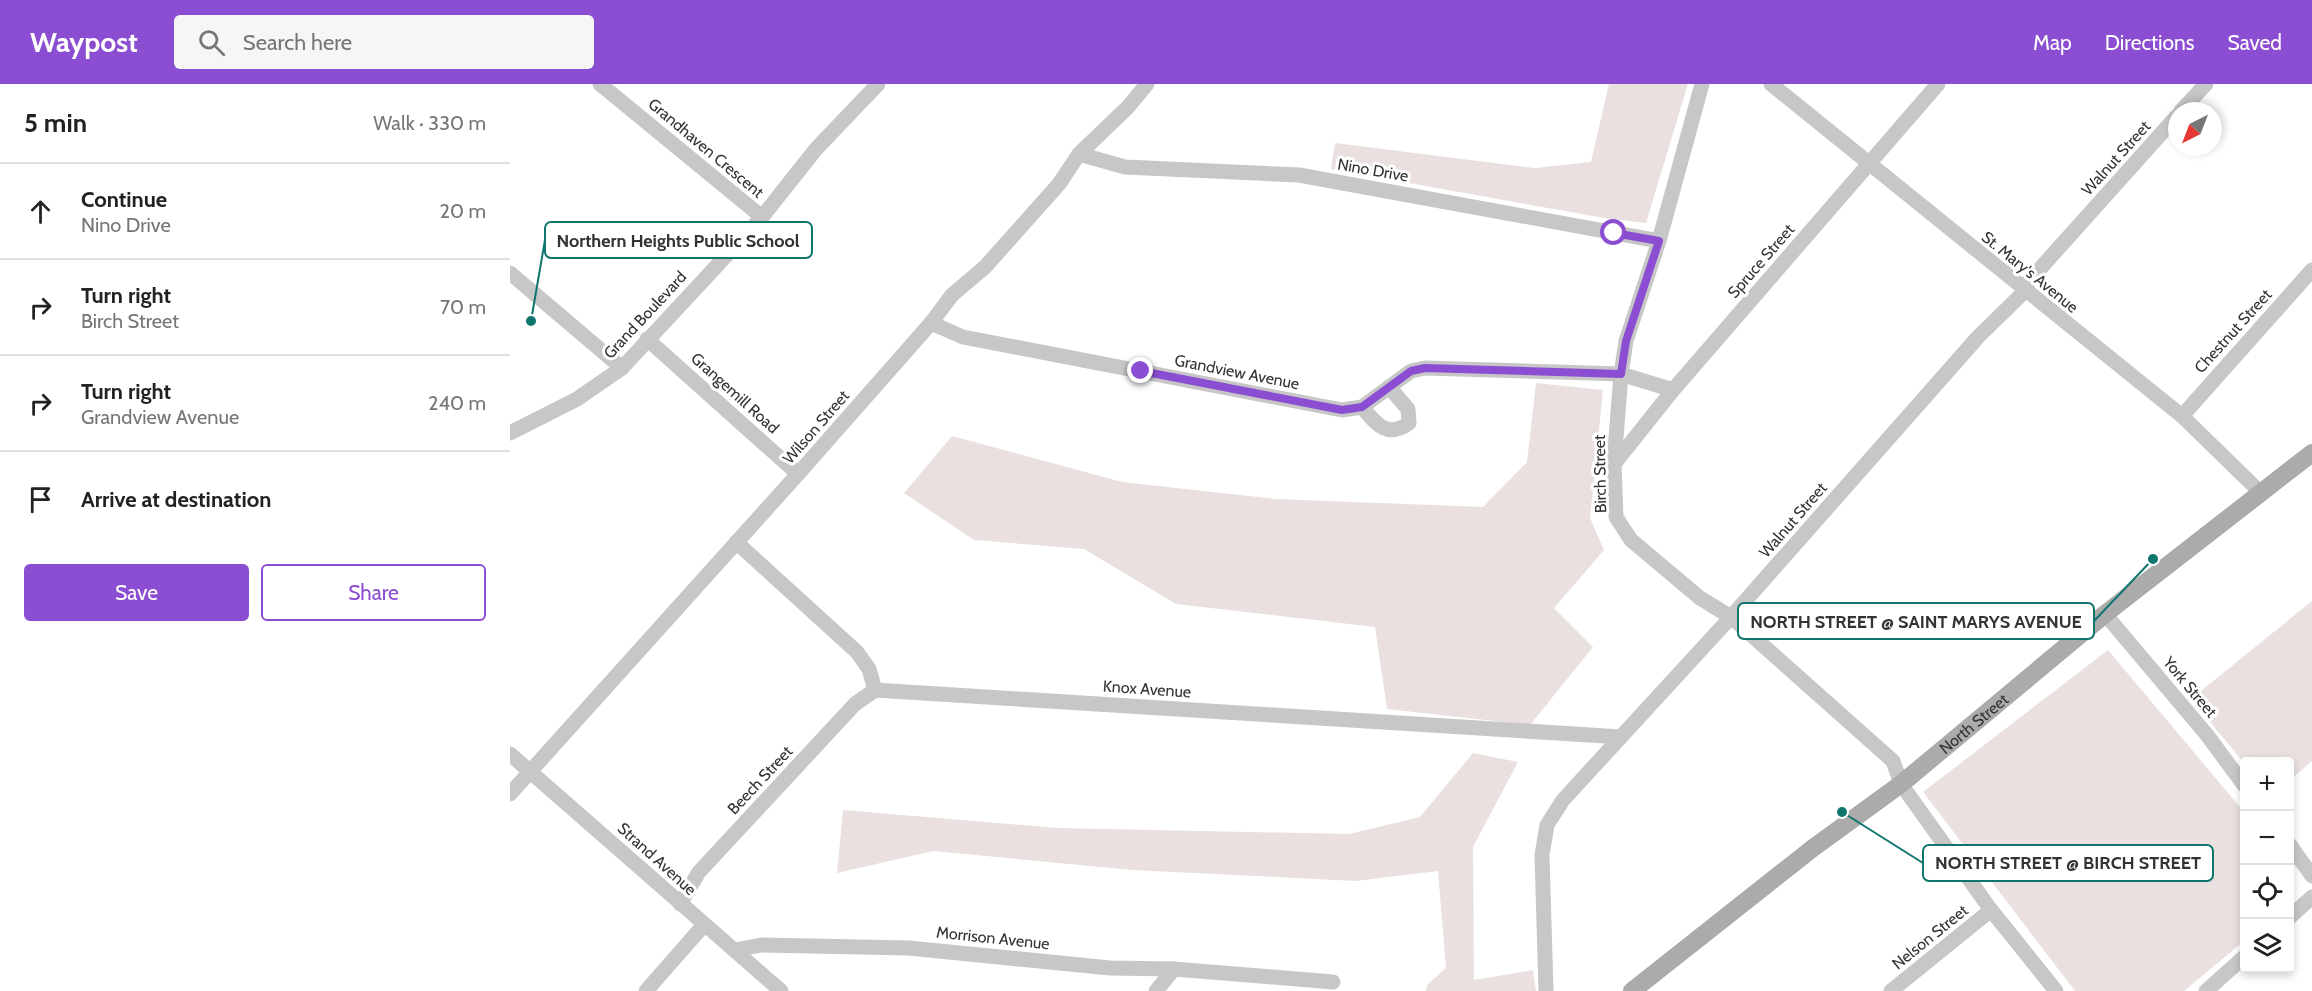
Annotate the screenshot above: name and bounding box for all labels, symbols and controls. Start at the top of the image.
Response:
search box [174,15,594,69]
text: Waypost [30,25,138,59]
icon: search [195,26,228,59]
text: Search here [243,29,352,56]
text: Map [2033,30,2072,55]
text: Directions [2105,30,2194,55]
text: Saved [2227,30,2282,55]
street label: Grandhaven Crescent [645,94,768,202]
north arrow [2168,102,2222,156]
text: 5 min [24,107,87,139]
text: Walk · 330 m [373,111,486,135]
street label: Walnut Street [2078,116,2155,199]
street label: Nino Drive [1336,154,1410,186]
text: Continue [81,186,167,213]
icon: ahead [24,195,57,228]
text: 20 m [440,199,486,223]
text: Nino Drive [81,213,171,237]
route start [1600,219,1626,245]
street label: Spruce Street [1724,220,1799,302]
callout: Northern Heights Public School [545,222,812,258]
street label: St. Mary's Avenue [1978,227,2082,317]
text: Northern Heights Public School [556,230,800,252]
street label: Grand Boulevard [600,267,690,363]
text: Turn right [81,282,171,309]
street label: Chestnut Street [2190,285,2276,377]
icon: right [24,291,57,324]
text: 70 m [440,295,486,319]
text: Birch Street [81,309,179,333]
street label: Grangemill Road [687,349,783,437]
street label: Grandview Avenue [1173,351,1301,393]
route end [1127,357,1153,383]
text: Turn right [81,378,171,405]
street label: Wilson Street [779,386,854,468]
icon: right [24,387,57,420]
text: 240 m [428,391,486,415]
text: Grandview Avenue [81,405,239,429]
street label: Birch Street [1590,434,1610,513]
street label: Walnut Street [1755,478,1831,561]
icon: arrive [24,483,57,516]
text: Arrive at destination [81,486,271,513]
button: Save [24,564,249,621]
button: Share [261,564,486,621]
callout: NORTH STREET @ SAINT MARYS AVENUE [1738,603,2094,639]
text: NORTH STREET @ SAINT MARYS AVENUE [1750,611,2082,633]
street label: York Street [2158,652,2221,722]
street label: Knox Avenue [1102,676,1192,702]
street label: North Street [1935,689,2012,758]
street label: Beech Street [724,741,797,818]
map controls [2240,757,2294,973]
button: + [2240,757,2294,811]
button: − [2240,811,2294,865]
street label: Strand Avenue [614,819,700,899]
callout: NORTH STREET @ BIRCH STREET [1923,845,2213,881]
text: NORTH STREET @ BIRCH STREET [1935,852,2201,874]
button: locate [2240,865,2294,919]
street label: Nelson Street [1888,900,1972,973]
button: layers [2240,919,2294,973]
street label: Morrison Avenue [935,923,1051,953]

